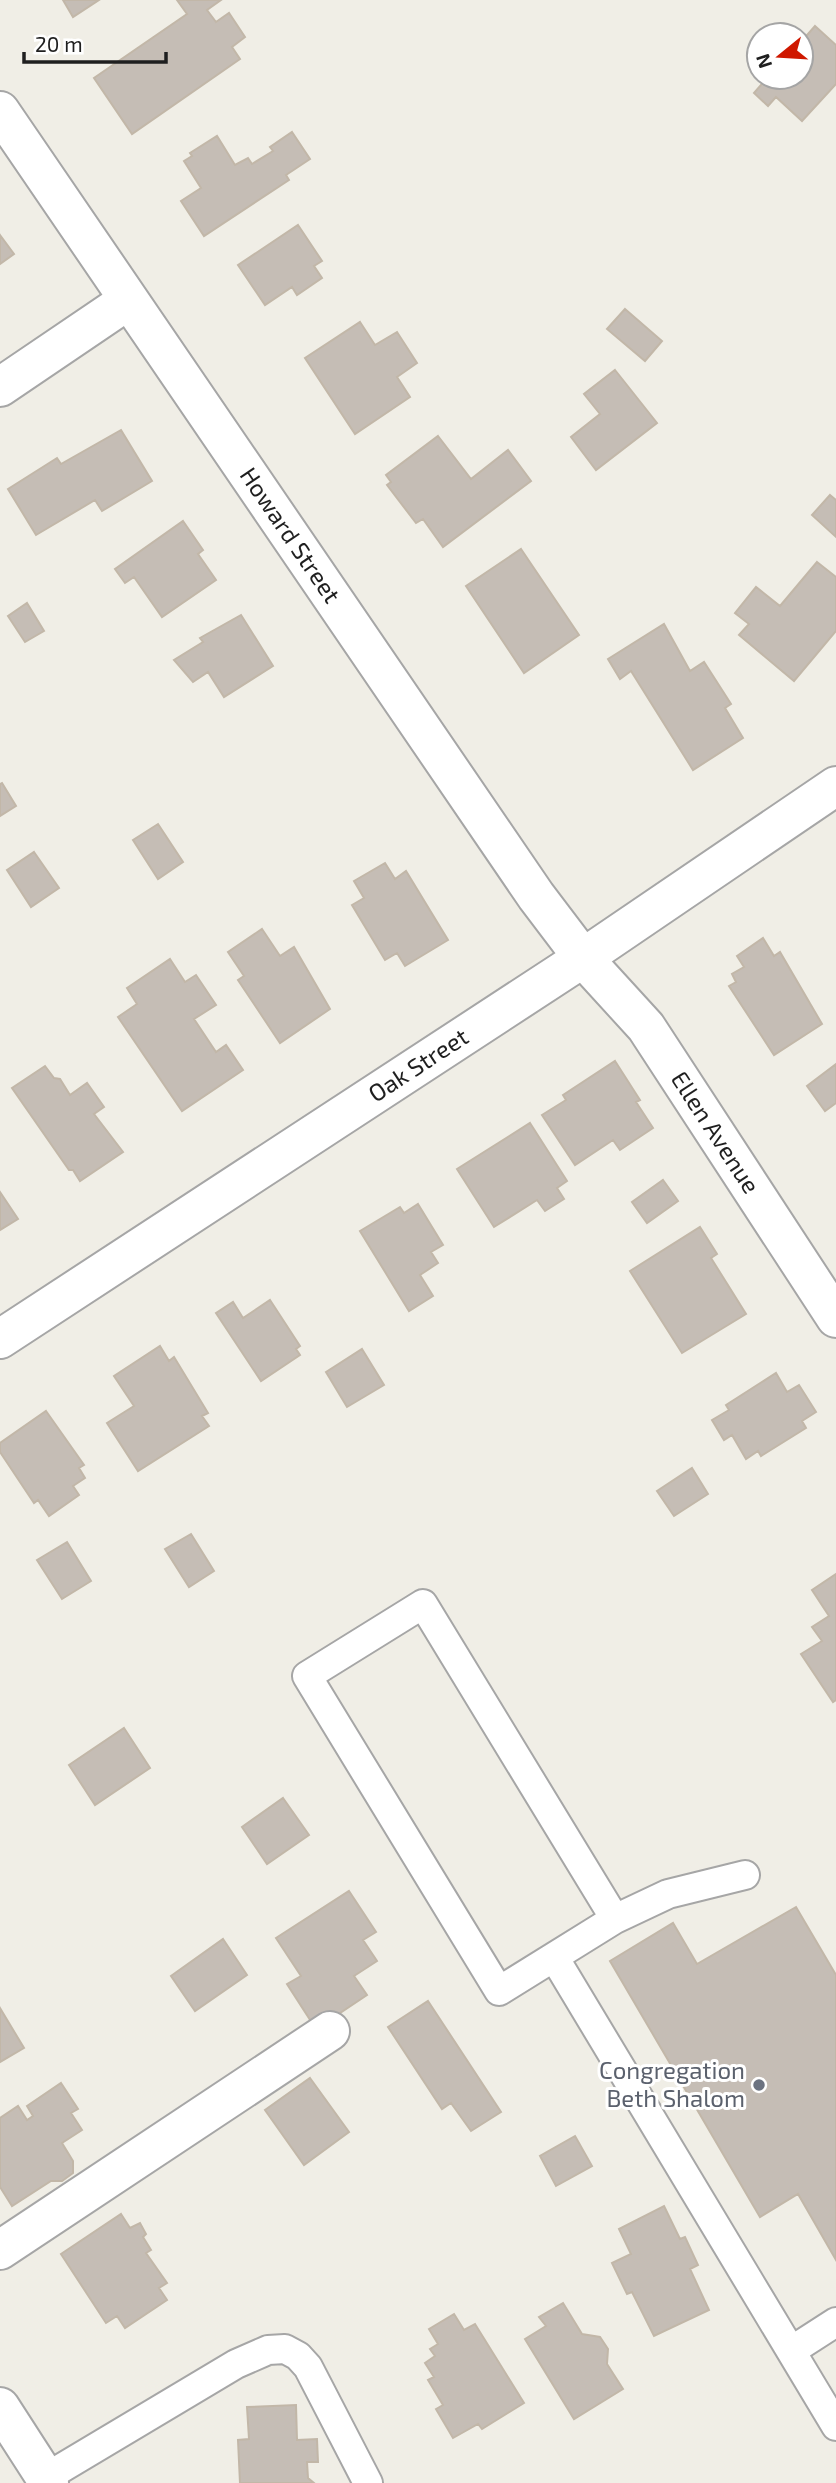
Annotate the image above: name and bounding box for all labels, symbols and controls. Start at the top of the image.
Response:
scale bar [24,21,166,65]
north arrow [745,21,815,91]
text: 20 m [35,31,83,56]
text: N [750,51,776,71]
street label: Howard Street [235,461,348,608]
street label: Oak Street [362,1021,473,1107]
street label: Ellen Avenue [666,1065,767,1198]
place label: Congregation Beth Shalom [599,2055,745,2112]
marker: Congregation Beth Shalom [751,2077,767,2093]

